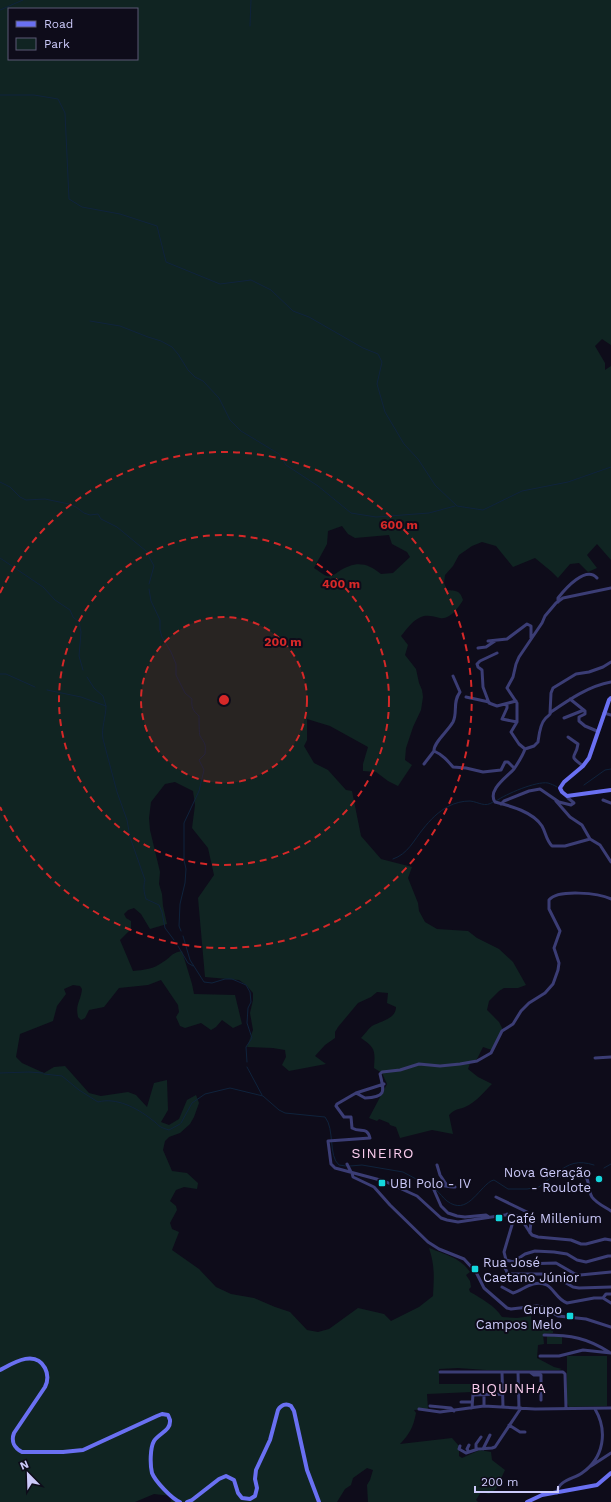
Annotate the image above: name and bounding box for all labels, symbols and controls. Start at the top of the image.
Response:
legend [8,8,138,60]
text: Road [44,17,73,31]
text: Park [44,37,70,51]
text: 600 m [380,518,418,532]
text: 400 m [322,577,360,591]
text: 200 m [264,635,302,649]
centre of rings [217,693,231,707]
district label: SINEIRO [351,1145,415,1161]
place label: Nova Geração - Roulote [504,1165,591,1195]
marker: Nova Geração - Roulote [594,1174,604,1184]
place label: UBI Polo - IV [390,1176,472,1191]
marker: UBI Polo - IV [377,1178,387,1188]
place label: Café Millenium [507,1211,602,1226]
marker: Café Millenium [494,1213,504,1223]
place label: Rua José Caetano Júnior [483,1255,579,1285]
marker: Rua José Caetano Júnior [470,1264,480,1274]
place label: Grupo Campos Melo [476,1302,562,1332]
marker: Grupo Campos Melo [565,1311,575,1321]
district label: BIQUINHA [471,1380,547,1396]
north arrow [8,1454,48,1494]
text: N [18,1458,31,1473]
scale bar [475,1468,558,1494]
text: 200 m [481,1475,518,1489]

